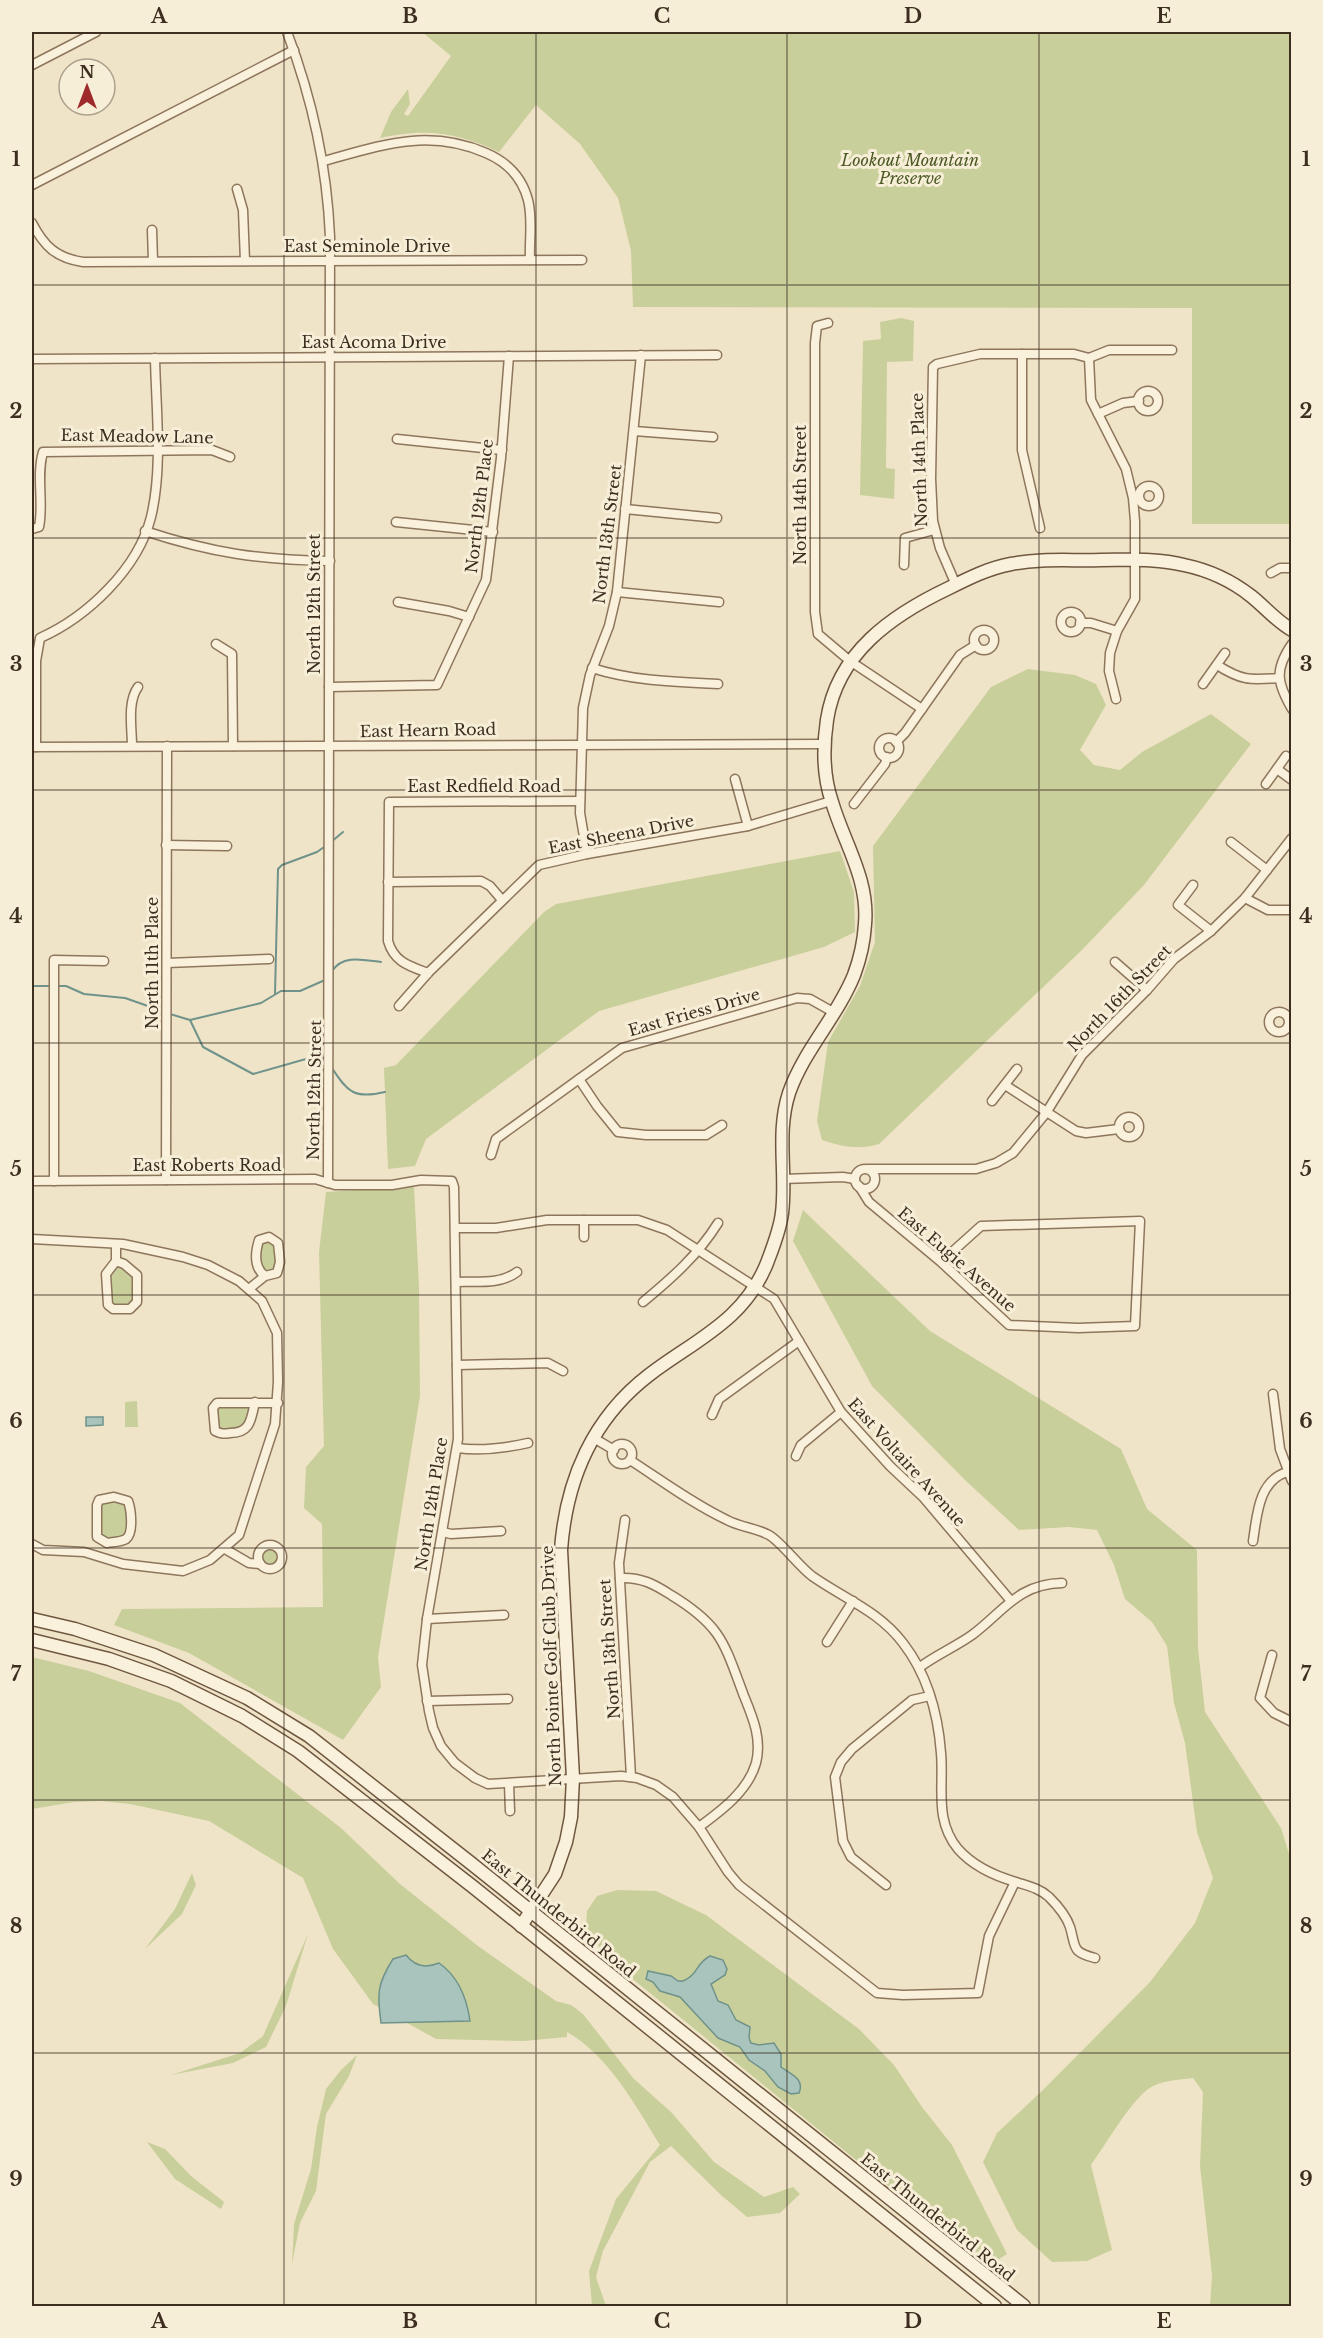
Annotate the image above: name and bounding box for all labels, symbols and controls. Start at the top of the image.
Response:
text: A [150,4,168,28]
text: B [402,4,418,28]
text: C [654,4,670,28]
text: D [904,4,922,28]
text: E [1156,4,1172,28]
north arrow [57,57,117,117]
text: N [79,62,95,82]
text: 1 [12,147,21,171]
text: 1 [1302,147,1311,171]
park label: Lookout Mountain Preserve [840,150,979,188]
street label: East Seminole Drive [284,236,450,256]
street label: East Acoma Drive [301,332,447,352]
street label: North 14th Place [907,392,931,528]
text: 2 [9,399,23,423]
text: 2 [1299,399,1313,423]
street label: East Meadow Lane [60,425,214,447]
street label: North 14th Street [790,425,810,565]
street label: North 12th Place [461,438,497,574]
street label: North 13th Street [589,463,625,605]
street label: North 12th Street [304,534,324,674]
text: 3 [10,652,22,676]
text: 3 [1300,652,1312,676]
street label: East Hearn Road [360,719,497,741]
street label: East Redfield Road [407,776,561,796]
street label: East Sheena Drive [546,810,696,858]
street label: North 11th Place [142,897,162,1029]
text: 4 [9,904,23,928]
text: 4 [1299,904,1313,928]
street label: North 16th Street [1063,940,1175,1056]
street label: East Friess Drive [626,984,762,1040]
street label: North 12th Street [303,1020,325,1160]
street label: East Roberts Road [132,1155,282,1175]
text: 5 [10,1157,22,1181]
text: 5 [1300,1157,1312,1181]
street label: East Eugie Avenue [894,1202,1020,1316]
street label: East Voltaire Avenue [844,1393,970,1531]
text: 6 [9,1409,23,1433]
text: 6 [1299,1409,1313,1433]
street label: North 12th Place [411,1436,451,1572]
street label: North Pointe Golf Club Drive [537,1545,565,1787]
street label: North 13th Street [594,1578,624,1720]
text: 7 [11,1662,22,1686]
text: 7 [1301,1662,1312,1686]
street label: East Thunderbird Road [478,1845,640,1981]
text: 8 [10,1914,22,1938]
text: 8 [1300,1914,1312,1938]
street label: East Thunderbird Road [857,2149,1019,2285]
text: 9 [9,2167,23,2191]
text: 9 [1299,2167,1313,2191]
text: A [150,2309,168,2333]
text: B [402,2309,418,2333]
text: C [654,2309,670,2333]
text: D [904,2309,922,2333]
text: E [1156,2309,1172,2333]

